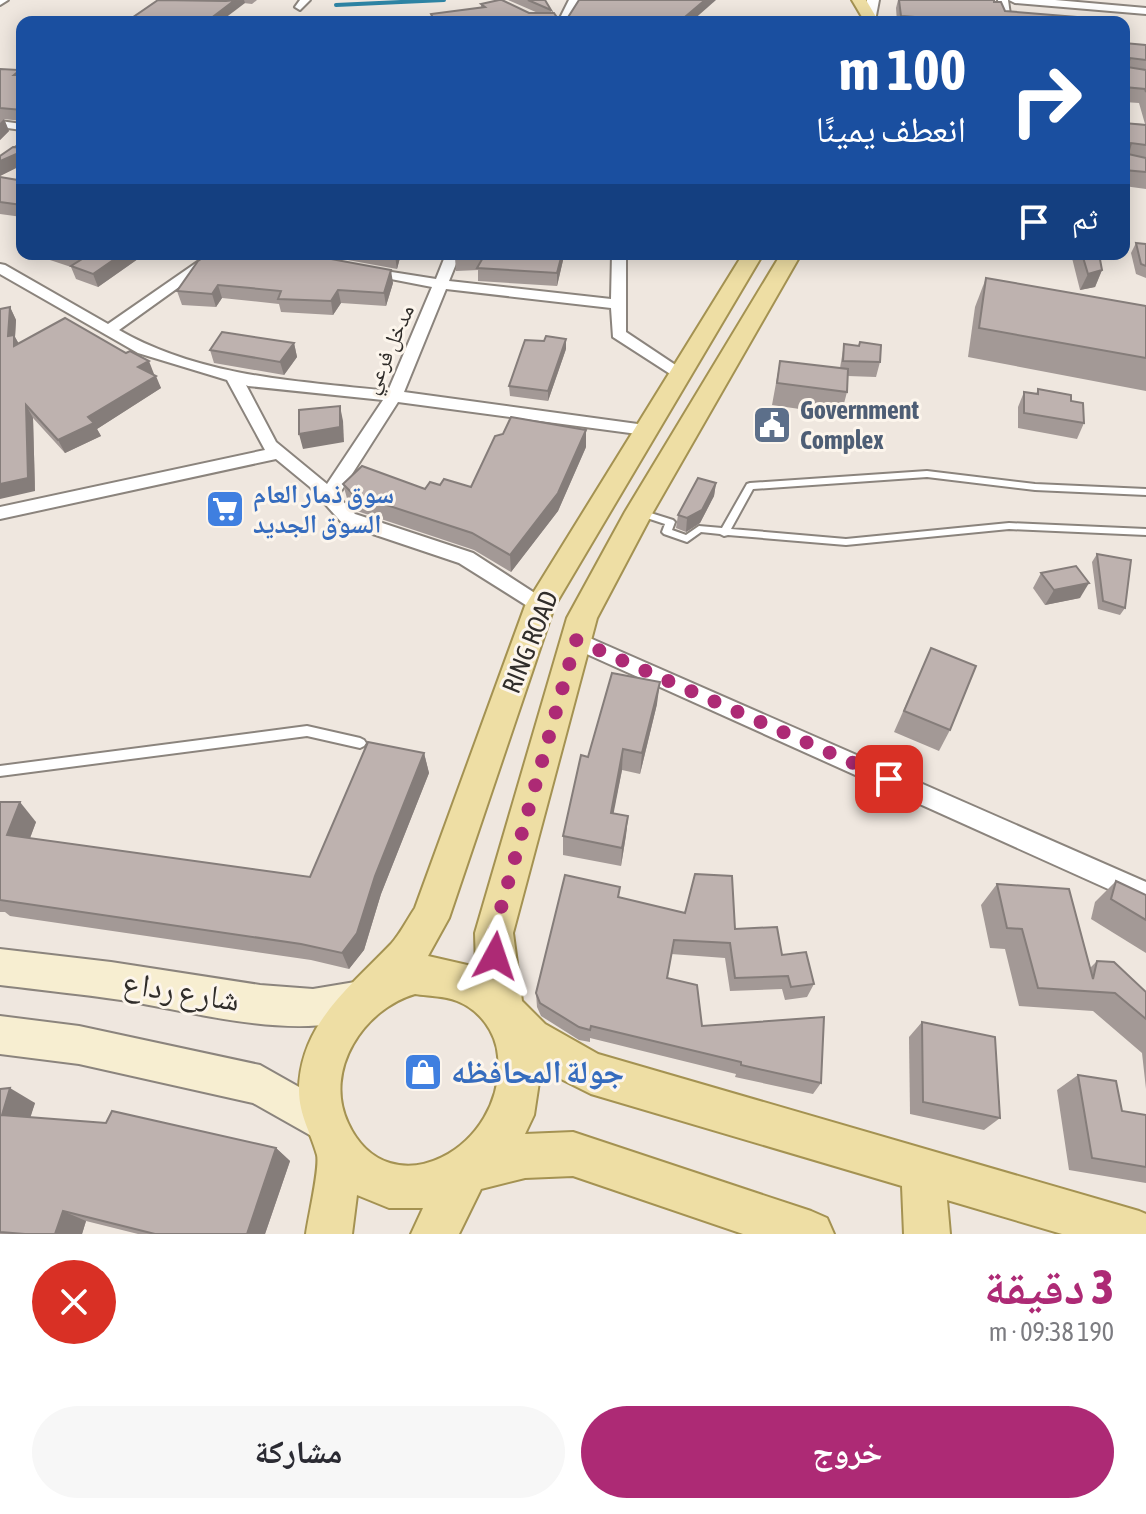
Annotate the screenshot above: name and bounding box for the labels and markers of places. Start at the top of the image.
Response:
place label: Government Complex [800,395,919,455]
public building icon: Government Complex [751,404,793,446]
place label: سوق ذمار العام السوق الجديد [253,479,394,540]
supermarket icon: سوق ذمار العام السوق الجديد [204,488,246,530]
pin [855,745,923,813]
shop icon: جولة المحافظه [402,1051,444,1093]
place label: جولة المحافظه [451,1053,624,1090]

